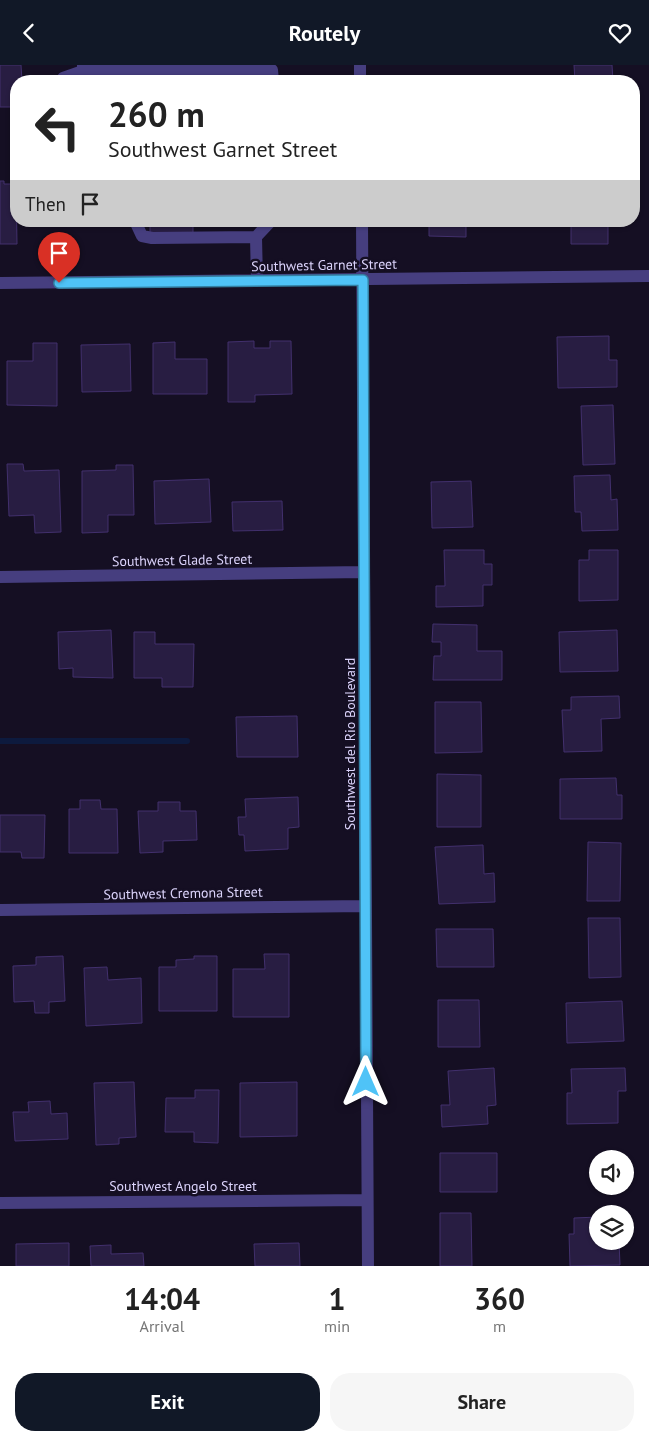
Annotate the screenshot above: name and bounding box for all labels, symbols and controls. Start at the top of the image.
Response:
icon: back [15,19,43,47]
text: Routely [289,19,360,47]
icon: heart [606,19,634,47]
text: 260 m [108,91,205,137]
icon: left [25,95,90,160]
text: Southwest Garnet Street [108,135,337,163]
icon: arrive [76,190,104,218]
text: Then [25,192,66,216]
pin [38,232,80,283]
icon: arrive [45,239,73,267]
street label: Southwest Garnet Street [251,255,397,275]
street label: Southwest Glade Street [112,550,253,570]
street label: Southwest del Rio Boulevard [341,658,359,830]
street label: Southwest Cremona Street [103,883,263,903]
position arrow [339,1055,391,1107]
map controls [589,1150,634,1250]
button: sound [589,1150,634,1195]
street label: Southwest Angelo Street [109,1177,257,1195]
button: layers [589,1205,634,1250]
text: 14:04 [124,1279,200,1318]
text: 1 [329,1279,346,1318]
text: 360 [474,1279,525,1318]
text: Arrival [140,1316,184,1336]
text: min [324,1316,350,1336]
text: m [493,1316,506,1336]
button: Exit [15,1373,320,1431]
button: Share [330,1373,634,1431]

